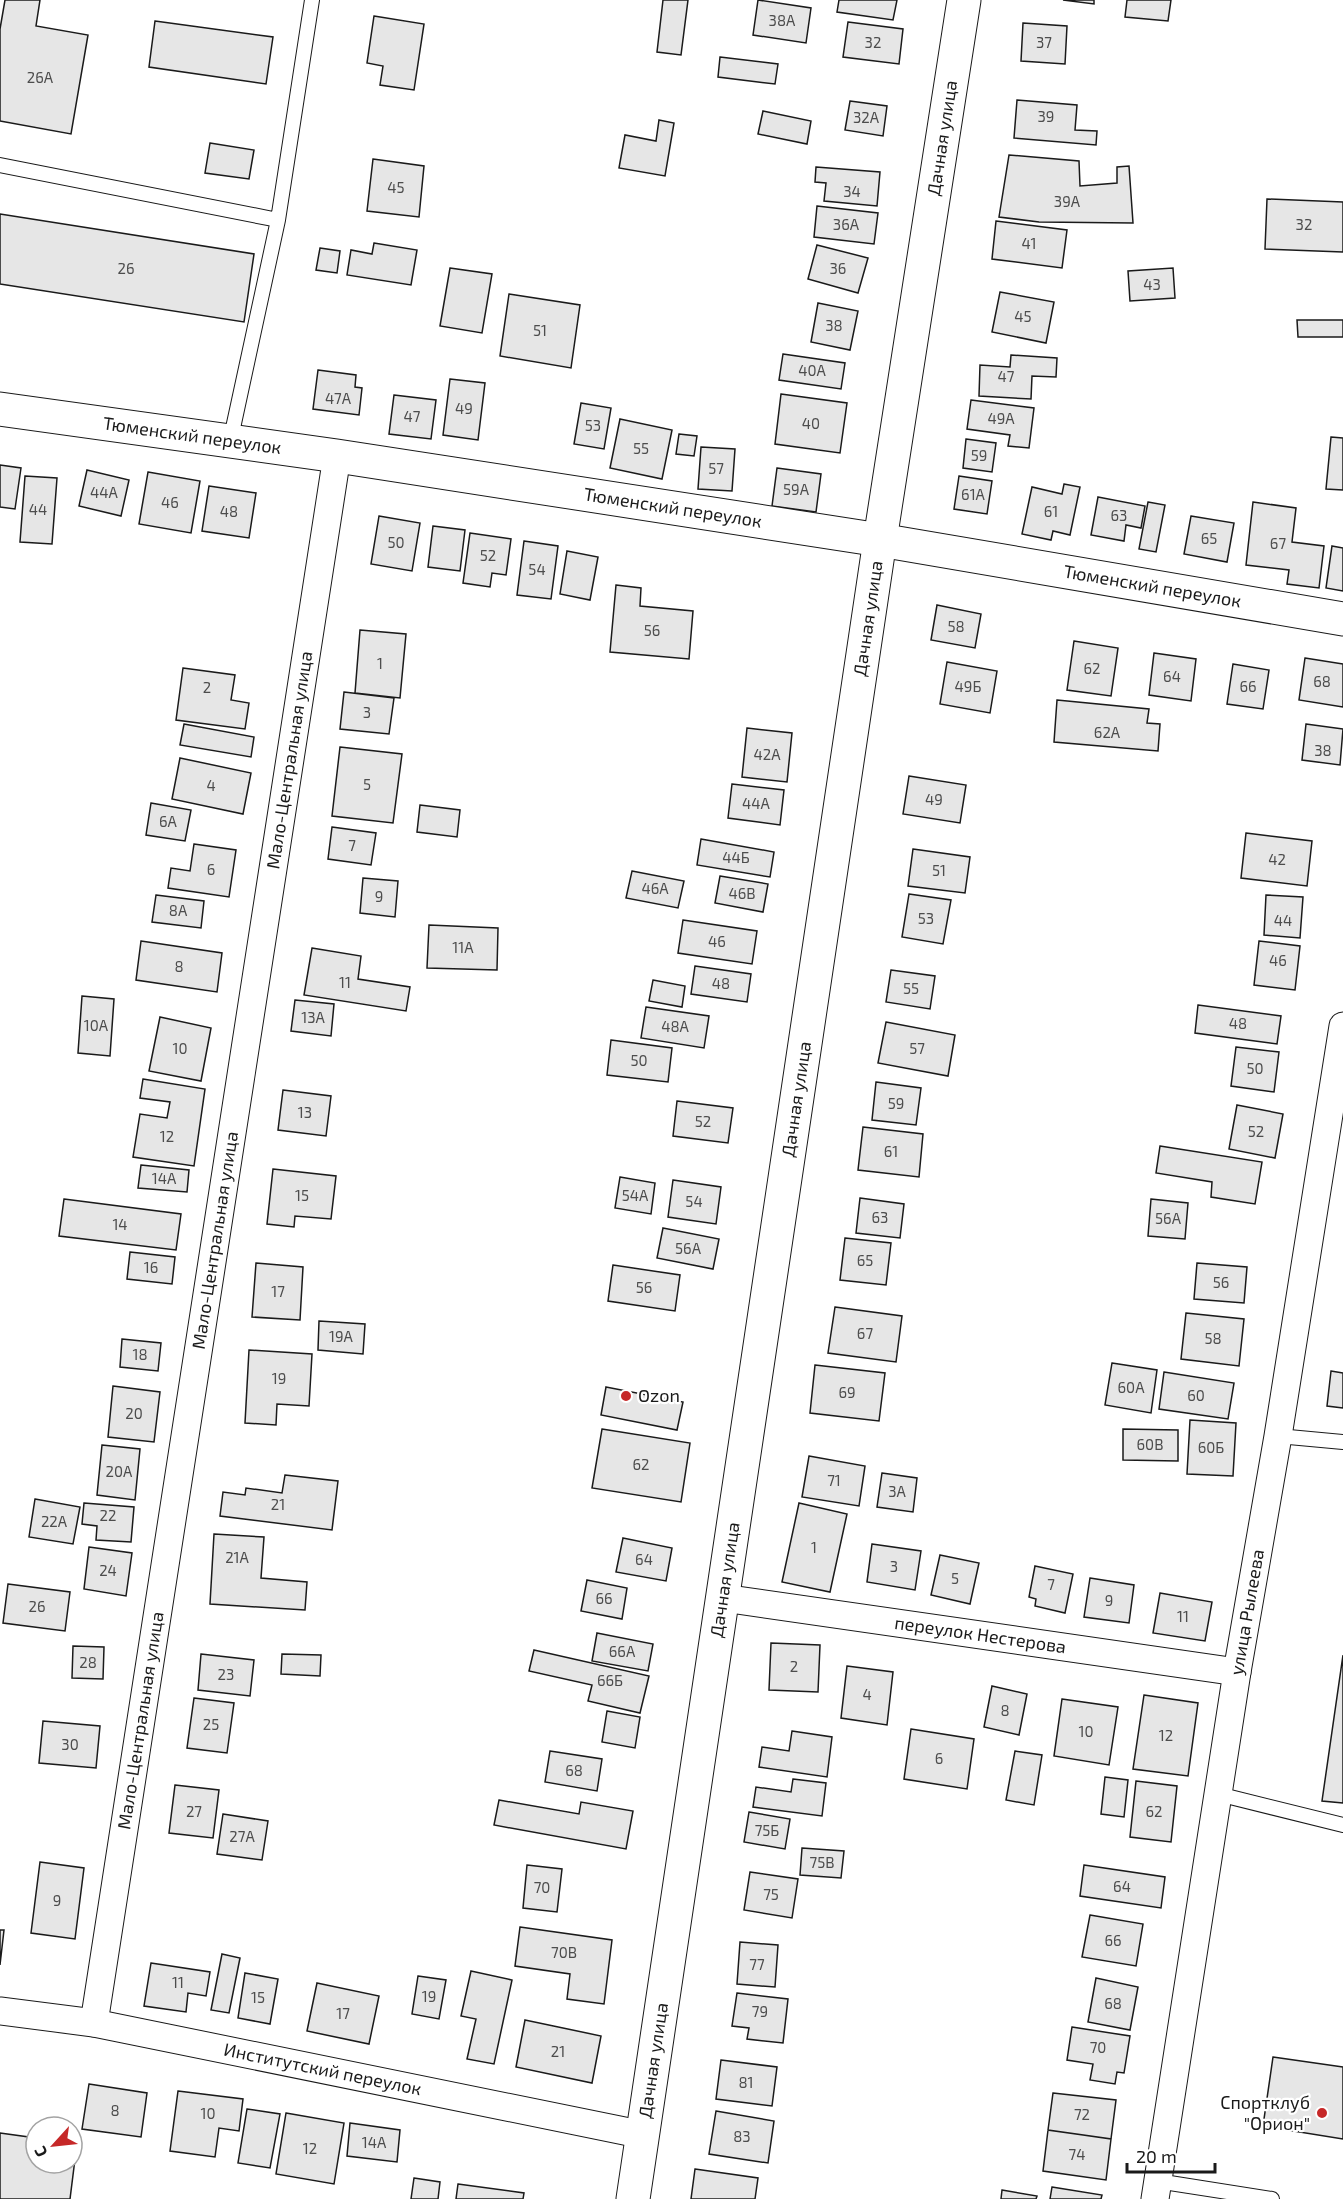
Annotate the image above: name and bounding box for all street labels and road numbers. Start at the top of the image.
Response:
street label: Дачная улица [922,79,961,197]
street label: Тюменский переулок [102,411,283,458]
street label: Тюменский переулок [582,482,764,532]
street label: Дачная улица [848,559,887,678]
street label: Тюменский переулок [1062,560,1243,612]
street label: Мало-Центральная улица [261,649,317,870]
street label: Дачная улица [776,1040,815,1158]
street label: Мало-Центральная улица [187,1130,242,1351]
street label: Дачная улица [705,1520,744,1639]
street label: улица Рылеева [1225,1547,1268,1677]
street label: Мало-Центральная улица [112,1610,168,1831]
street label: переулок Нестерова [893,1611,1068,1657]
street label: Дачная улица [633,2001,672,2120]
street label: Институтский переулок [222,2038,424,2099]

